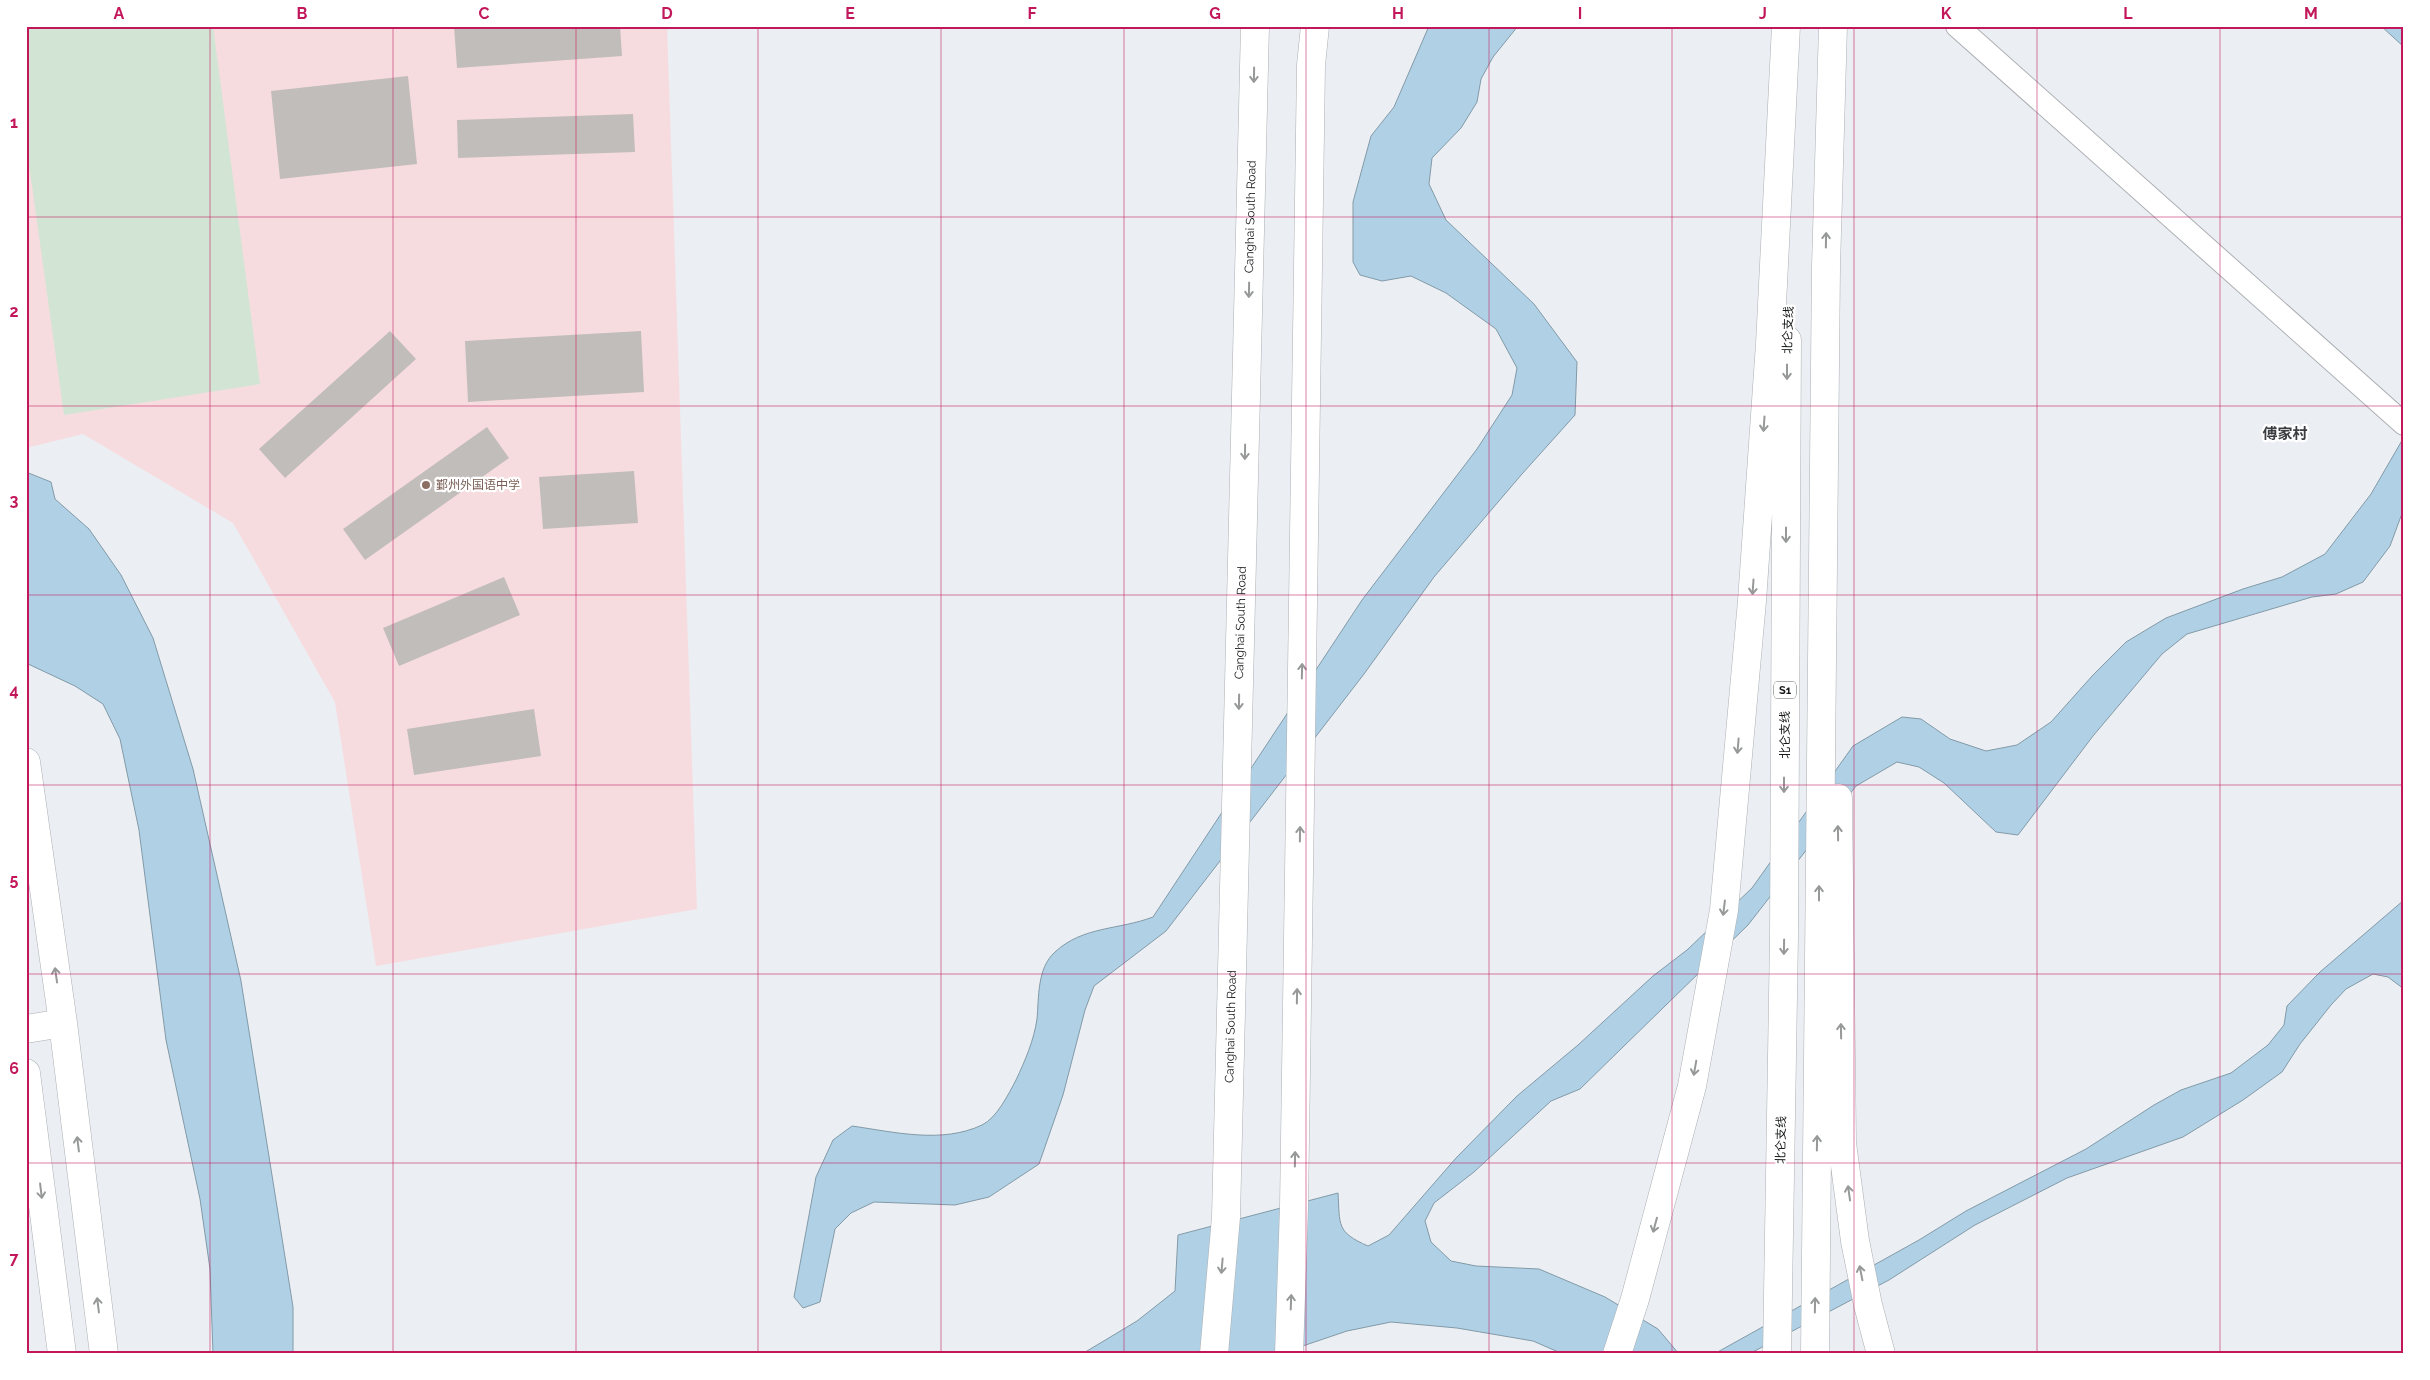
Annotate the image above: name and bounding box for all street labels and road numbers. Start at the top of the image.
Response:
street label: Canghai South Road [1242,160,1259,273]
street label: 北仑支线 [1780,306,1796,354]
street label: Canghai South Road [1232,566,1249,679]
road number: S1 [1774,682,1796,698]
street label: 北仑支线 [1778,711,1792,759]
street label: Canghai South Road [1222,970,1239,1083]
street label: 北仑支线 [1774,1116,1788,1164]

